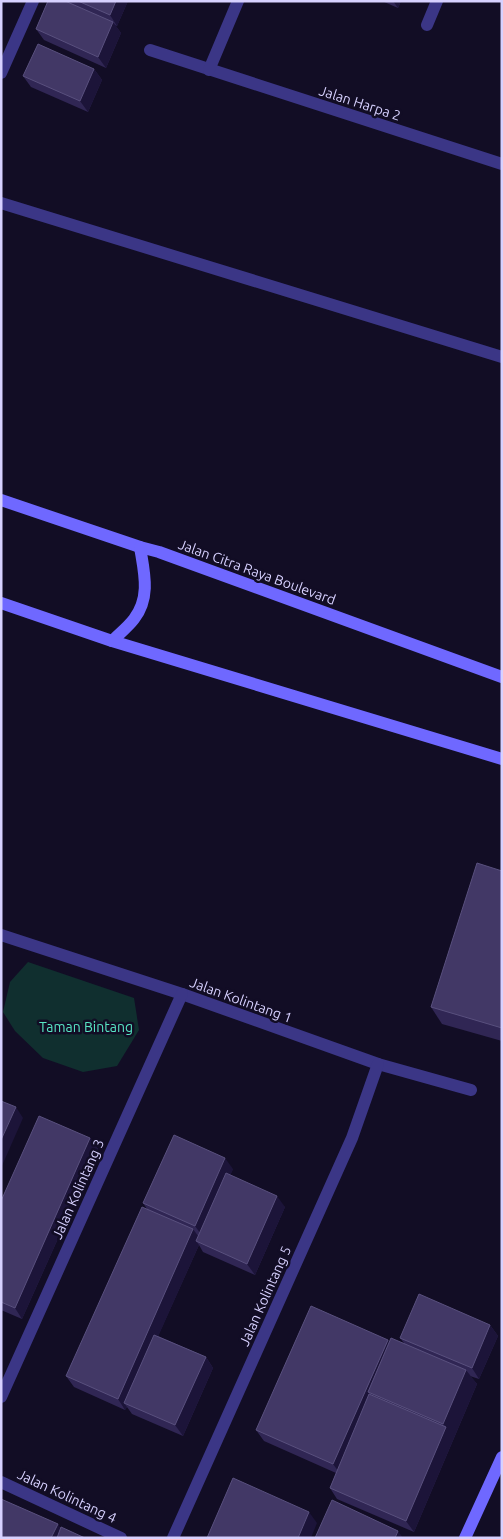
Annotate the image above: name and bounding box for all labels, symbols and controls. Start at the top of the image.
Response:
street label: Jalan Harpa 2 [317,82,403,124]
street label: Jalan Citra Raya Boulevard [176,536,338,608]
street label: Jalan Kolintang 1 [188,974,294,1026]
park label: Taman Bintang [39,1019,133,1035]
street label: Jalan Kolintang 3 [49,1137,107,1241]
street label: Jalan Kolintang 5 [236,1244,294,1348]
street label: Jalan Kolintang 4 [15,1466,119,1526]

